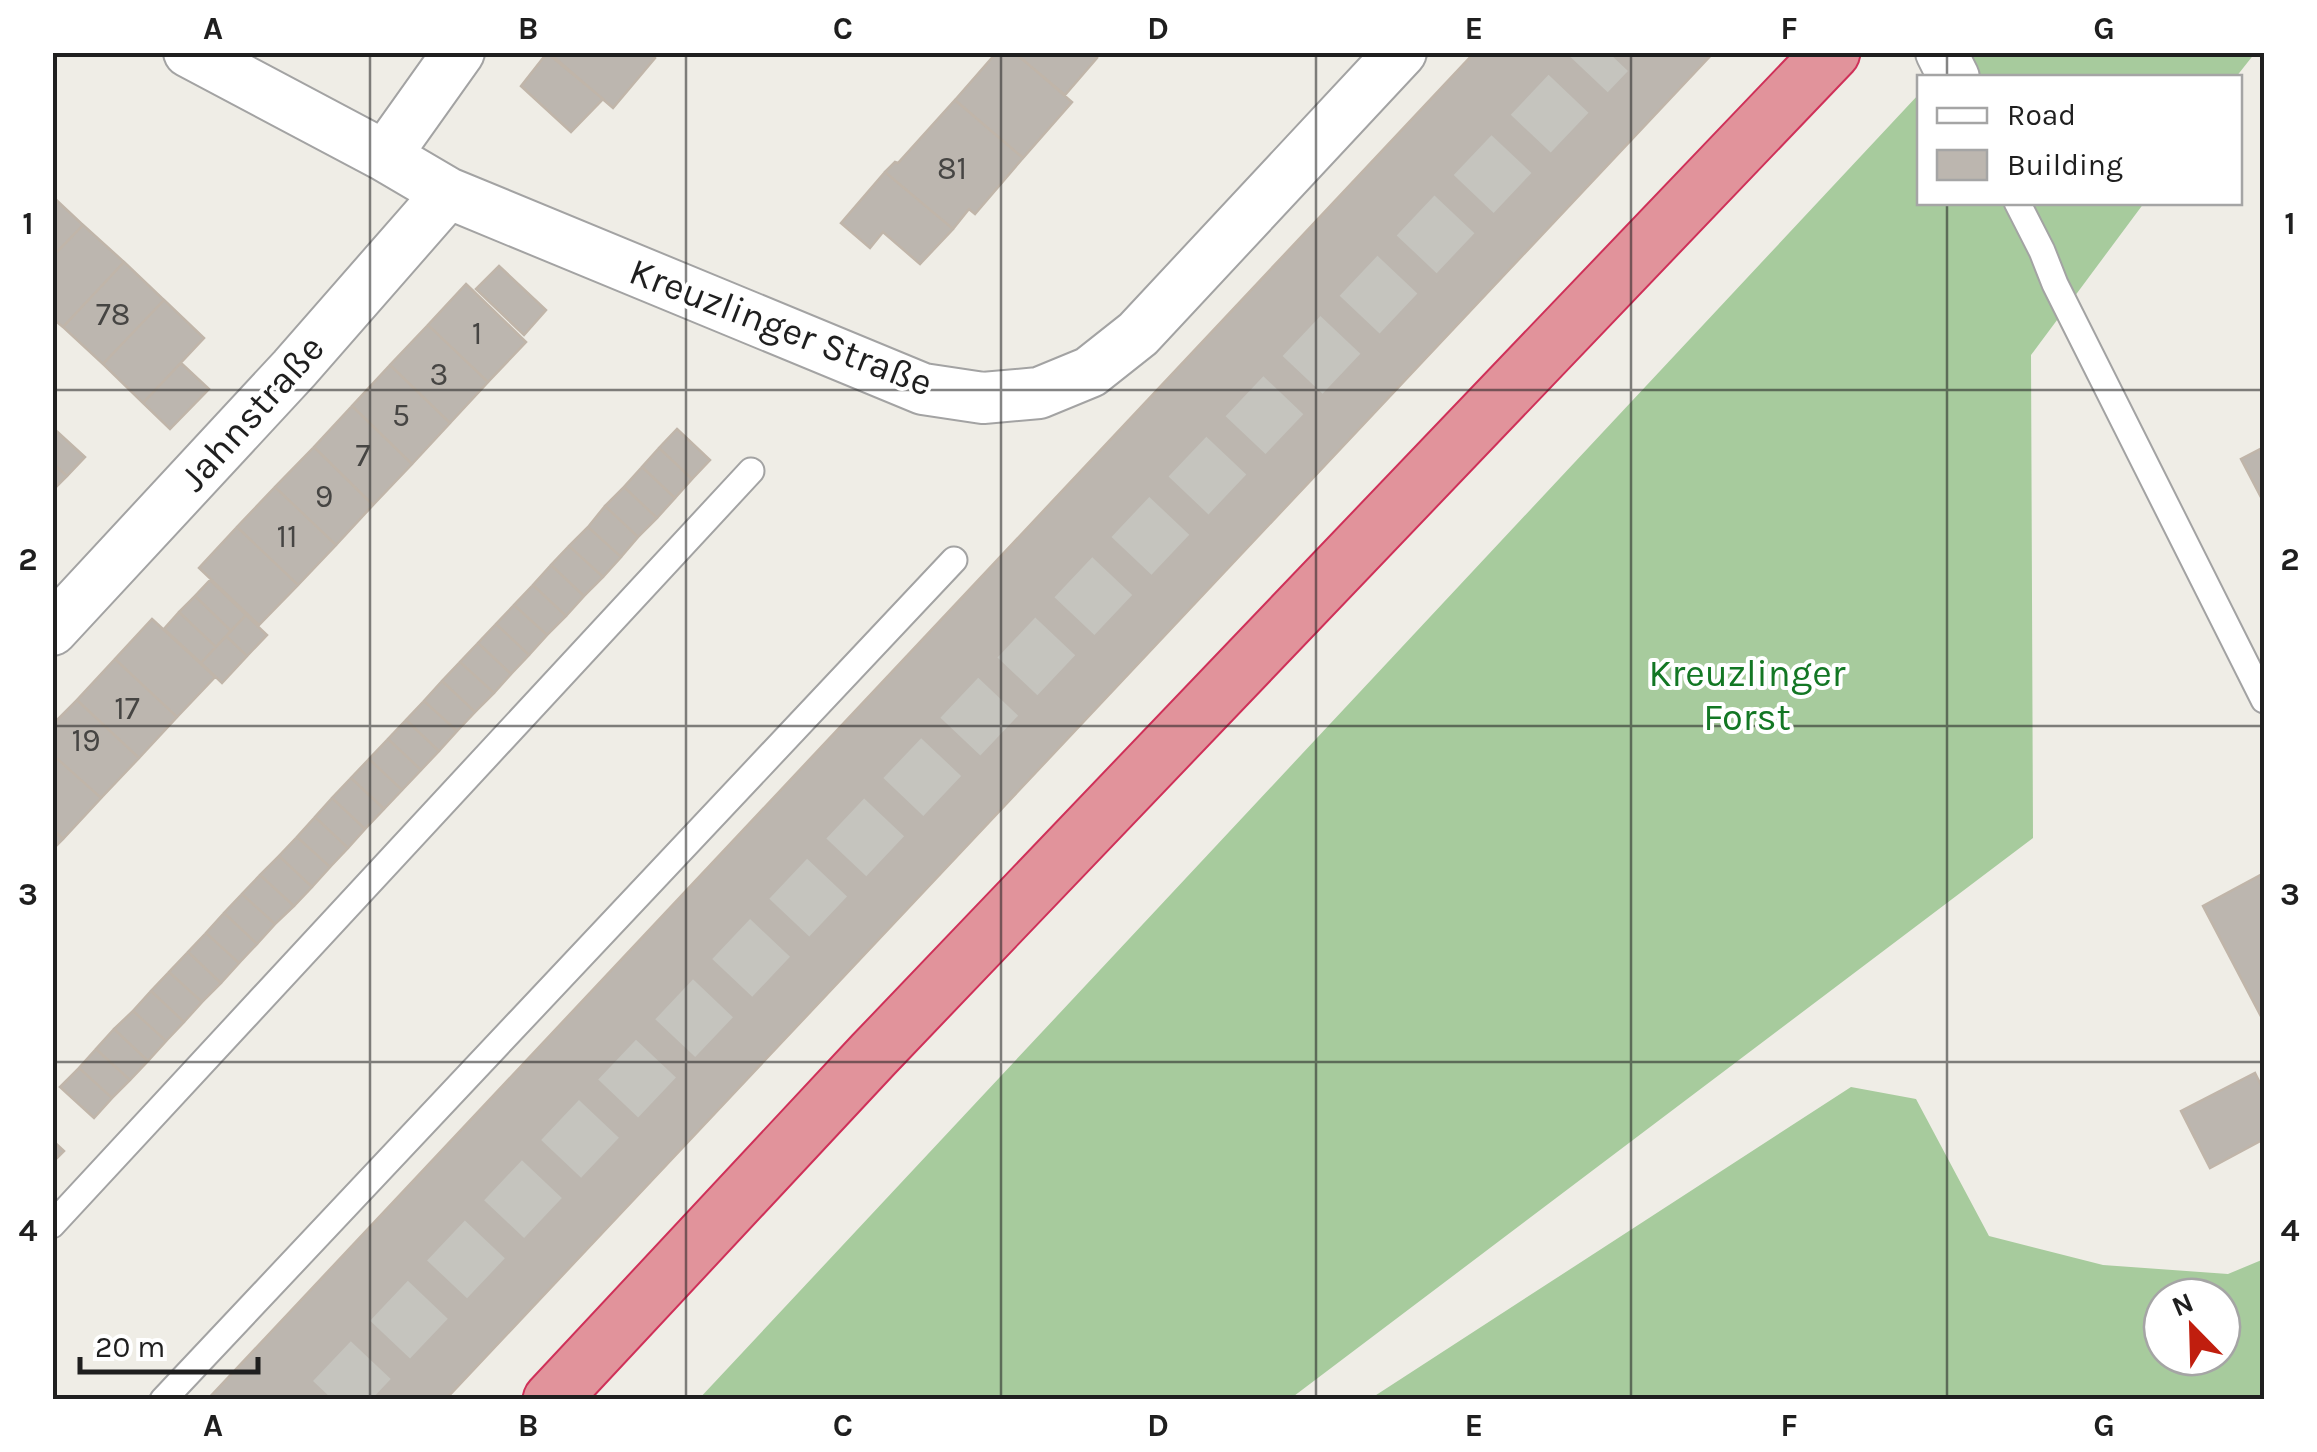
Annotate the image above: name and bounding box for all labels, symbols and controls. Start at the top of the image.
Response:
text: A [203,10,223,47]
text: B [518,10,538,47]
text: C [833,10,853,47]
text: D [1147,10,1169,47]
text: E [1465,10,1483,47]
text: F [1780,10,1798,47]
text: G [2093,10,2115,47]
legend [1917,75,2242,205]
text: Road [2007,97,2076,133]
text: Building [2007,147,2123,183]
house number: 81 [937,150,967,187]
text: 1 [22,205,34,242]
text: 1 [2284,205,2296,242]
street label: Kreuzlinger Straße [623,249,939,405]
house number: 78 [96,296,130,333]
house number: 1 [472,315,482,352]
street label: Jahnstraße [170,326,334,500]
house number: 3 [430,356,448,393]
house number: 5 [392,397,410,434]
house number: 7 [355,437,371,474]
house number: 9 [315,478,333,515]
house number: 11 [276,518,298,555]
text: 2 [18,541,38,578]
text: 2 [2280,541,2300,578]
park label: Kreuzlinger Forst [1649,651,1846,740]
house number: 17 [114,690,140,727]
house number: 19 [71,722,101,759]
text: 3 [18,876,38,913]
text: 3 [2280,876,2300,913]
text: 4 [18,1212,38,1249]
text: 4 [2280,1212,2300,1249]
north arrow [2142,1277,2242,1377]
text: N [2167,1285,2198,1324]
scale bar [80,1312,258,1374]
text: 20 m [95,1329,165,1365]
text: A [203,1407,223,1444]
text: B [518,1407,538,1444]
text: C [833,1407,853,1444]
text: D [1147,1407,1169,1444]
text: E [1465,1407,1483,1444]
text: F [1780,1407,1798,1444]
text: G [2093,1407,2115,1444]

